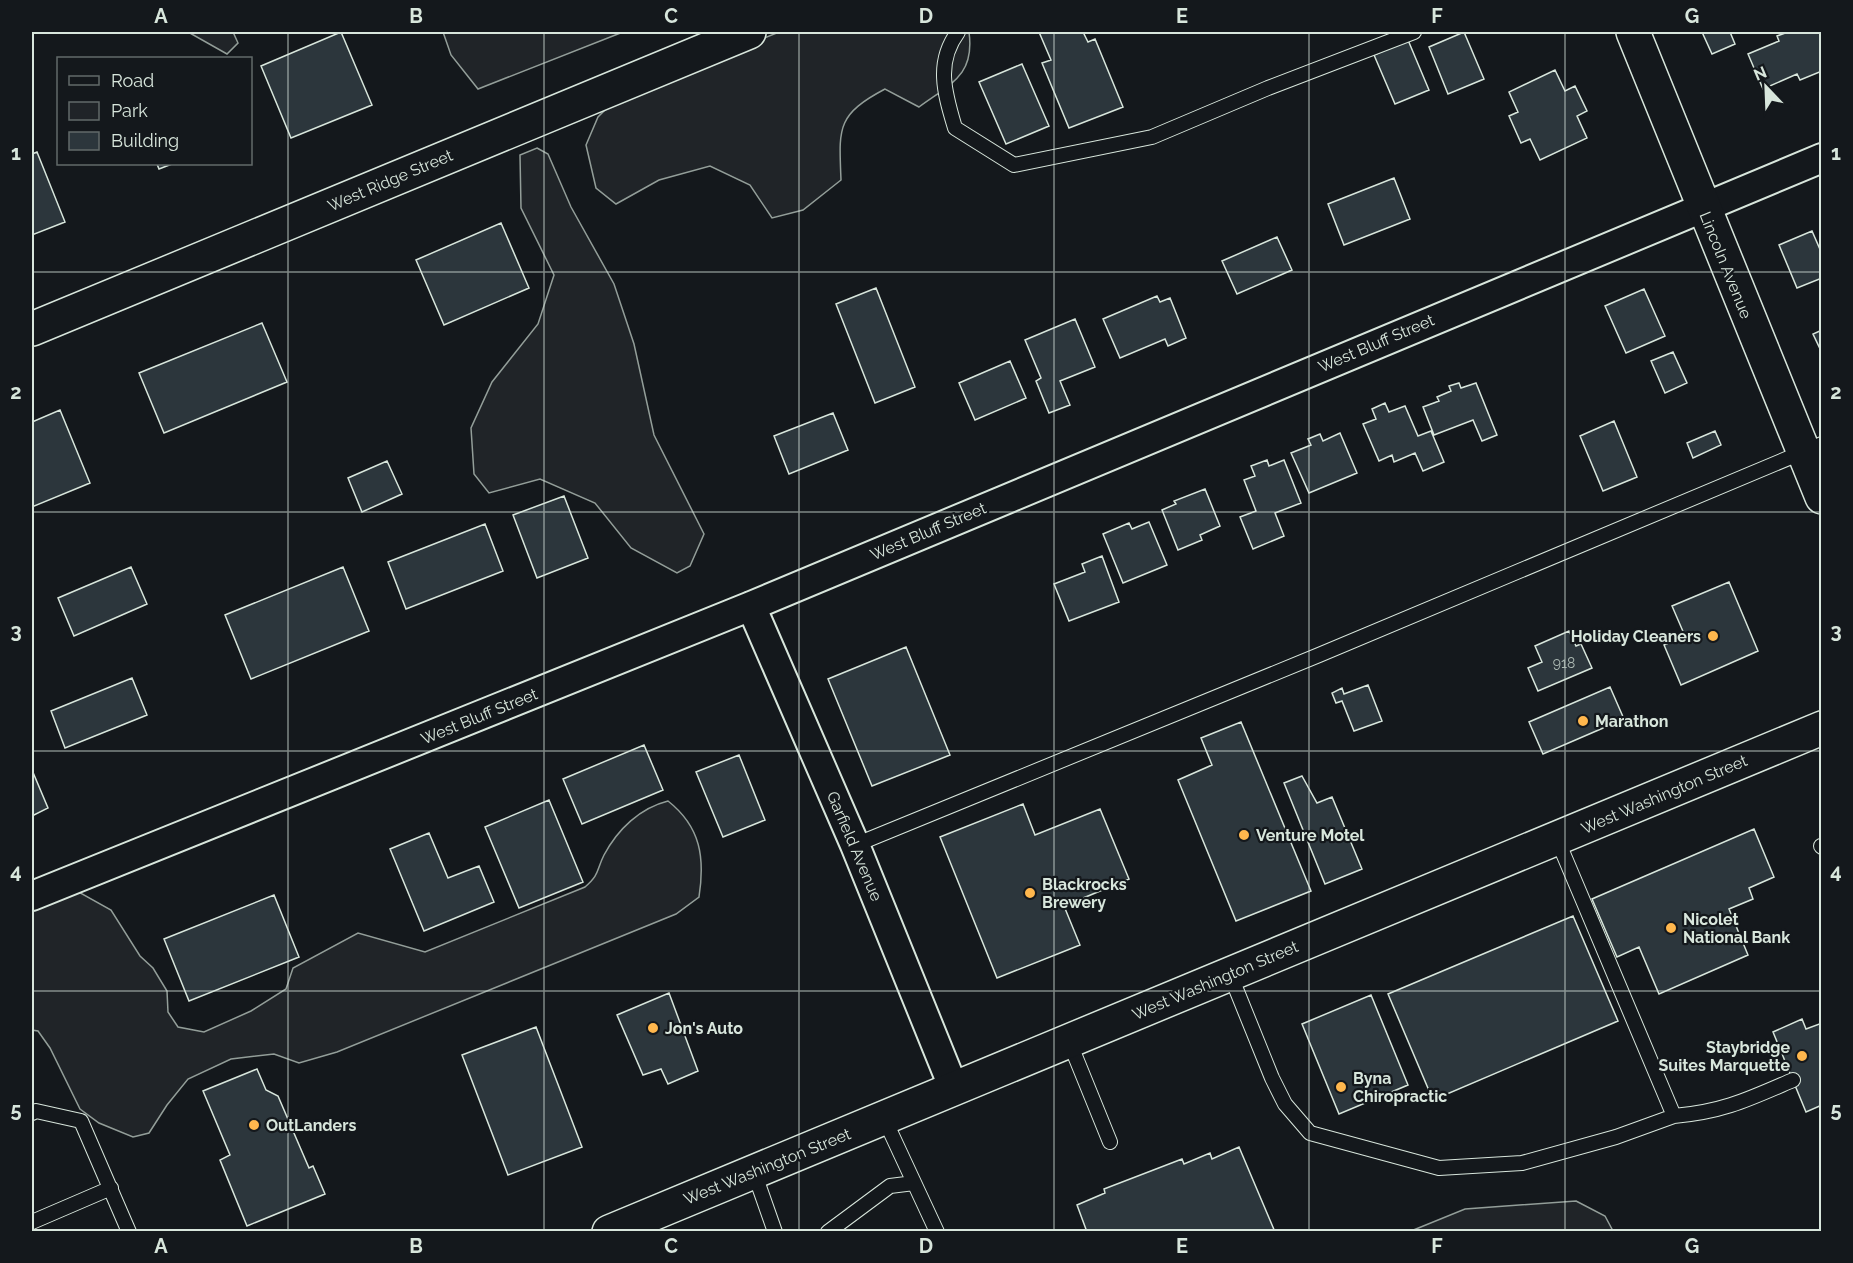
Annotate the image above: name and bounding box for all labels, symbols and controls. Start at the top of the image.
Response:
text: A [154,4,168,28]
text: B [409,4,423,28]
text: C [664,4,678,28]
text: D [919,4,933,28]
text: E [1176,4,1188,28]
text: F [1431,4,1443,28]
text: G [1685,4,1699,28]
legend [57,57,252,165]
north arrow [1736,57,1796,117]
text: N [1751,63,1770,85]
text: Road [111,70,154,91]
text: Park [111,100,148,121]
text: Building [111,130,179,151]
text: 1 [11,141,21,165]
text: 1 [1831,141,1841,165]
street label: West Ridge Street [325,145,456,215]
street label: Lincoln Avenue [1695,209,1756,321]
street label: West Bluff Street [1315,310,1438,376]
text: 2 [10,380,22,404]
text: 2 [1830,380,1842,404]
street label: West Bluff Street [867,498,990,564]
text: 3 [10,619,22,643]
text: 3 [1830,619,1842,643]
place label: Holiday Cleaners [1571,627,1701,646]
marker: Holiday Cleaners [1706,629,1720,643]
house number: 918 [1553,655,1575,671]
street label: West Bluff Street [418,684,541,749]
place label: Marathon [1595,712,1668,731]
marker: Marathon [1576,714,1590,728]
street label: West Washington Street [1578,751,1751,838]
street label: Garfield Avenue [823,789,886,904]
place label: Venture Motel [1256,826,1365,845]
marker: Venture Motel [1237,828,1251,842]
text: 4 [10,859,22,883]
text: 4 [1830,859,1842,883]
place label: Blackrocks Brewery [1042,875,1127,912]
marker: Blackrocks Brewery [1023,886,1037,900]
place label: Nicolet National Bank [1683,910,1790,947]
marker: Nicolet National Bank [1664,921,1678,935]
street label: West Washington Street [1129,937,1302,1024]
place label: Jon's Auto [665,1019,743,1038]
marker: Jon's Auto [646,1021,660,1035]
place label: Staybridge Suites Marquette [1659,1038,1790,1075]
marker: Staybridge Suites Marquette [1795,1049,1809,1063]
place label: Byna Chiropractic [1353,1069,1447,1106]
marker: Byna Chiropractic [1334,1080,1348,1094]
text: 5 [10,1098,22,1122]
text: 5 [1830,1098,1842,1122]
place label: OutLanders [266,1116,356,1135]
marker: OutLanders [247,1118,261,1132]
street label: West Washington Street [681,1124,854,1209]
text: A [154,1234,168,1258]
text: B [409,1234,423,1258]
text: C [664,1234,678,1258]
text: D [919,1234,933,1258]
text: E [1176,1234,1188,1258]
text: F [1431,1234,1443,1258]
text: G [1685,1234,1699,1258]

